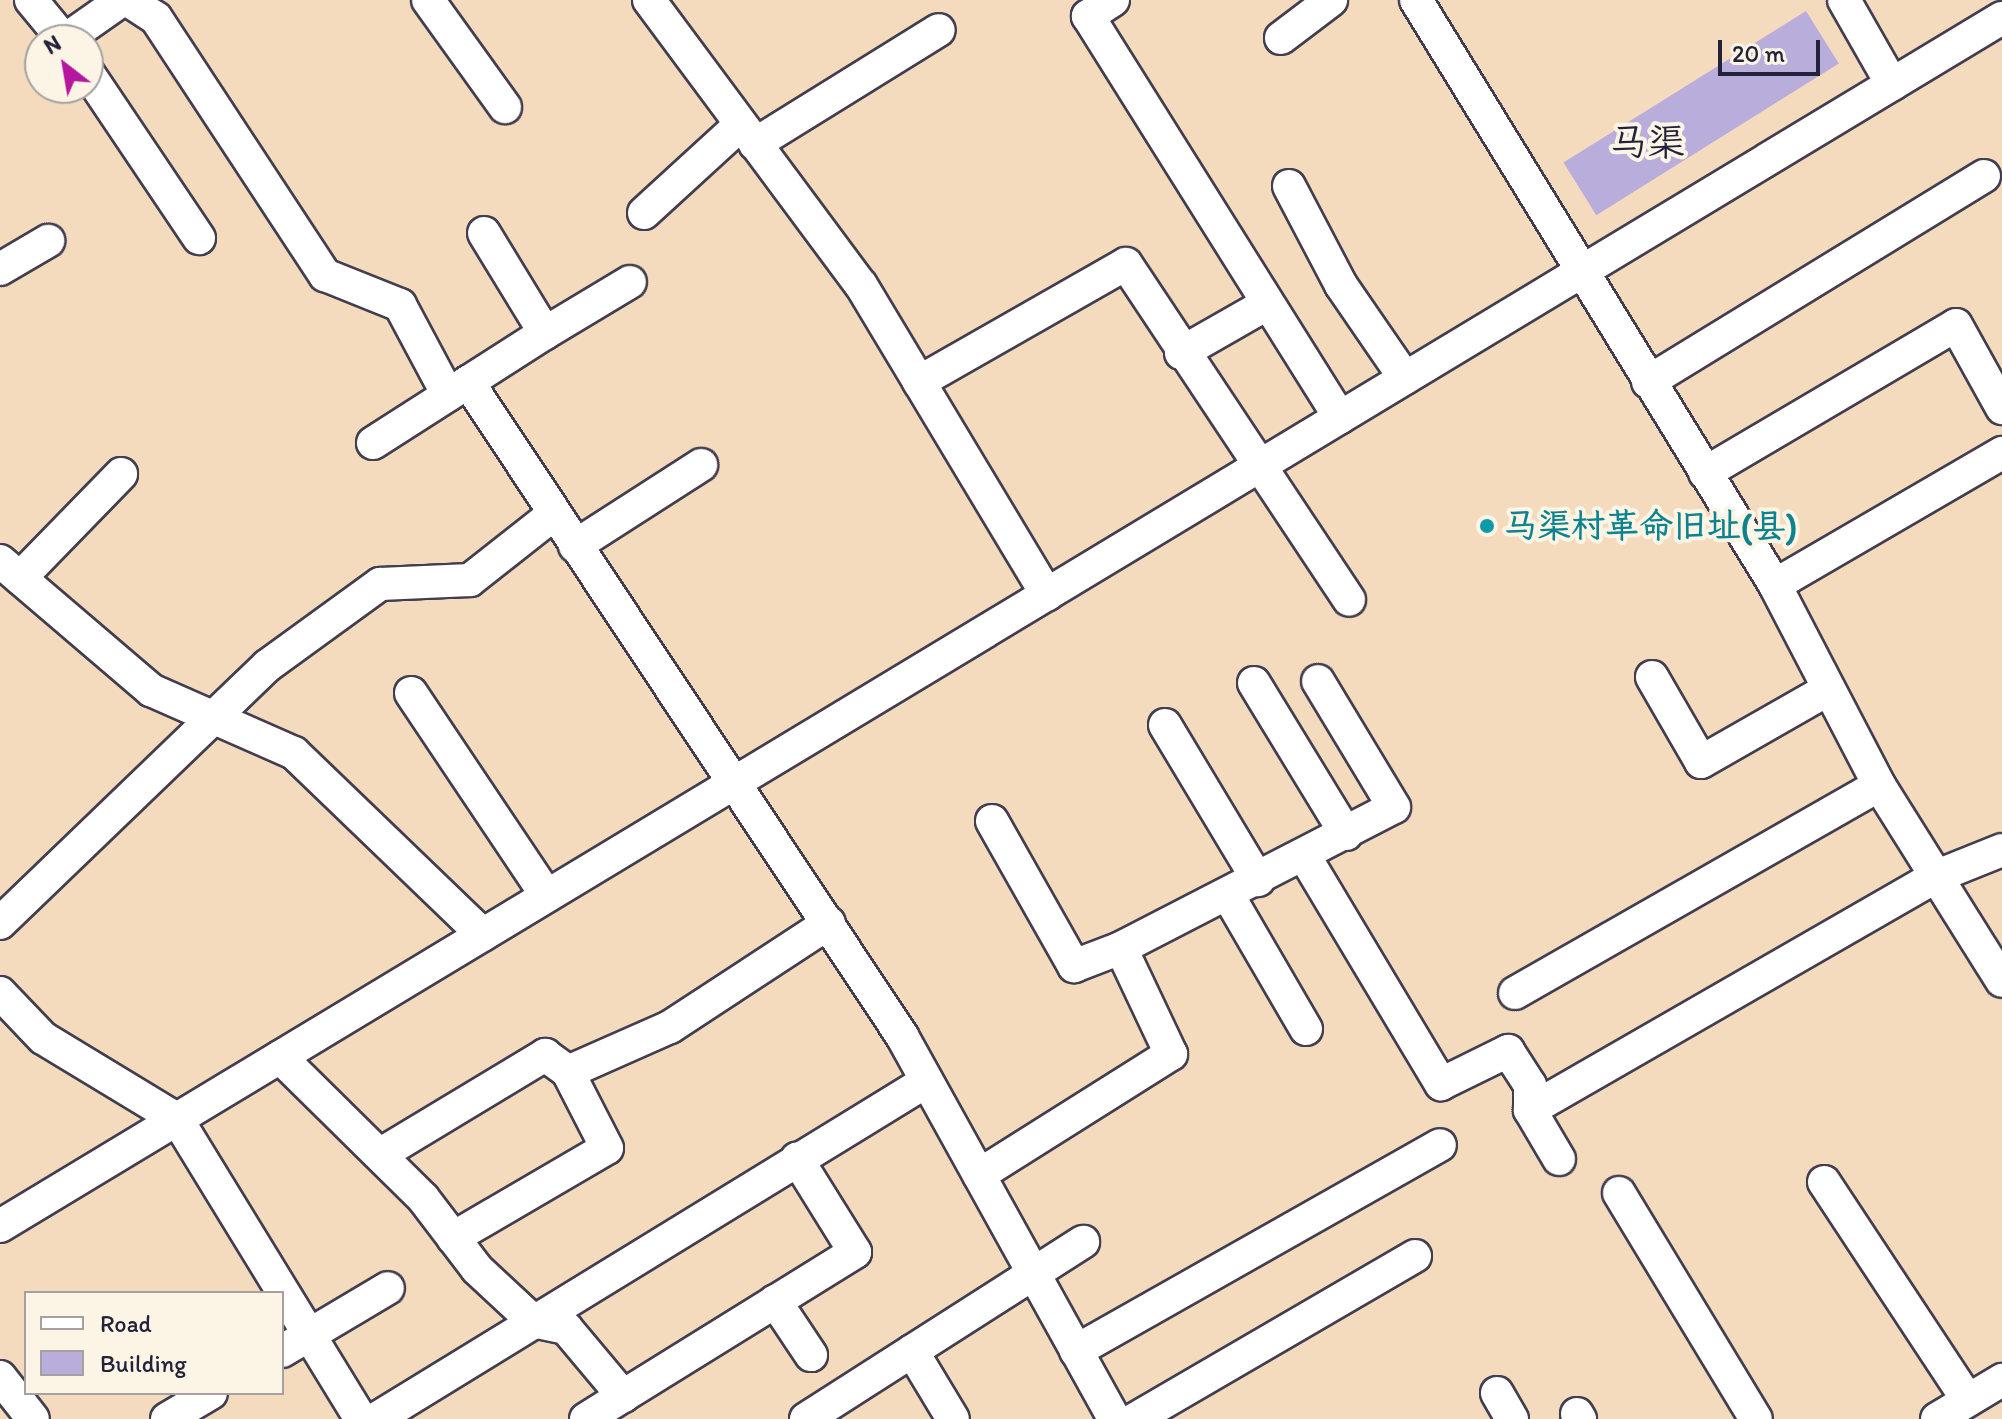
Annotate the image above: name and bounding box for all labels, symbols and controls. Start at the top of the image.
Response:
north arrow [24,24,104,104]
scale bar [1722,24,1824,74]
text: N [39,29,66,60]
text: 20 m [1732,39,1785,68]
district label: 马渠 [1609,120,1685,166]
place label: 马渠村革命旧址(县) [1503,506,1797,546]
marker: 马渠村革命旧址(县) [1478,517,1496,535]
legend [24,1291,284,1395]
text: Road [100,1309,152,1338]
text: Building [100,1349,187,1378]

